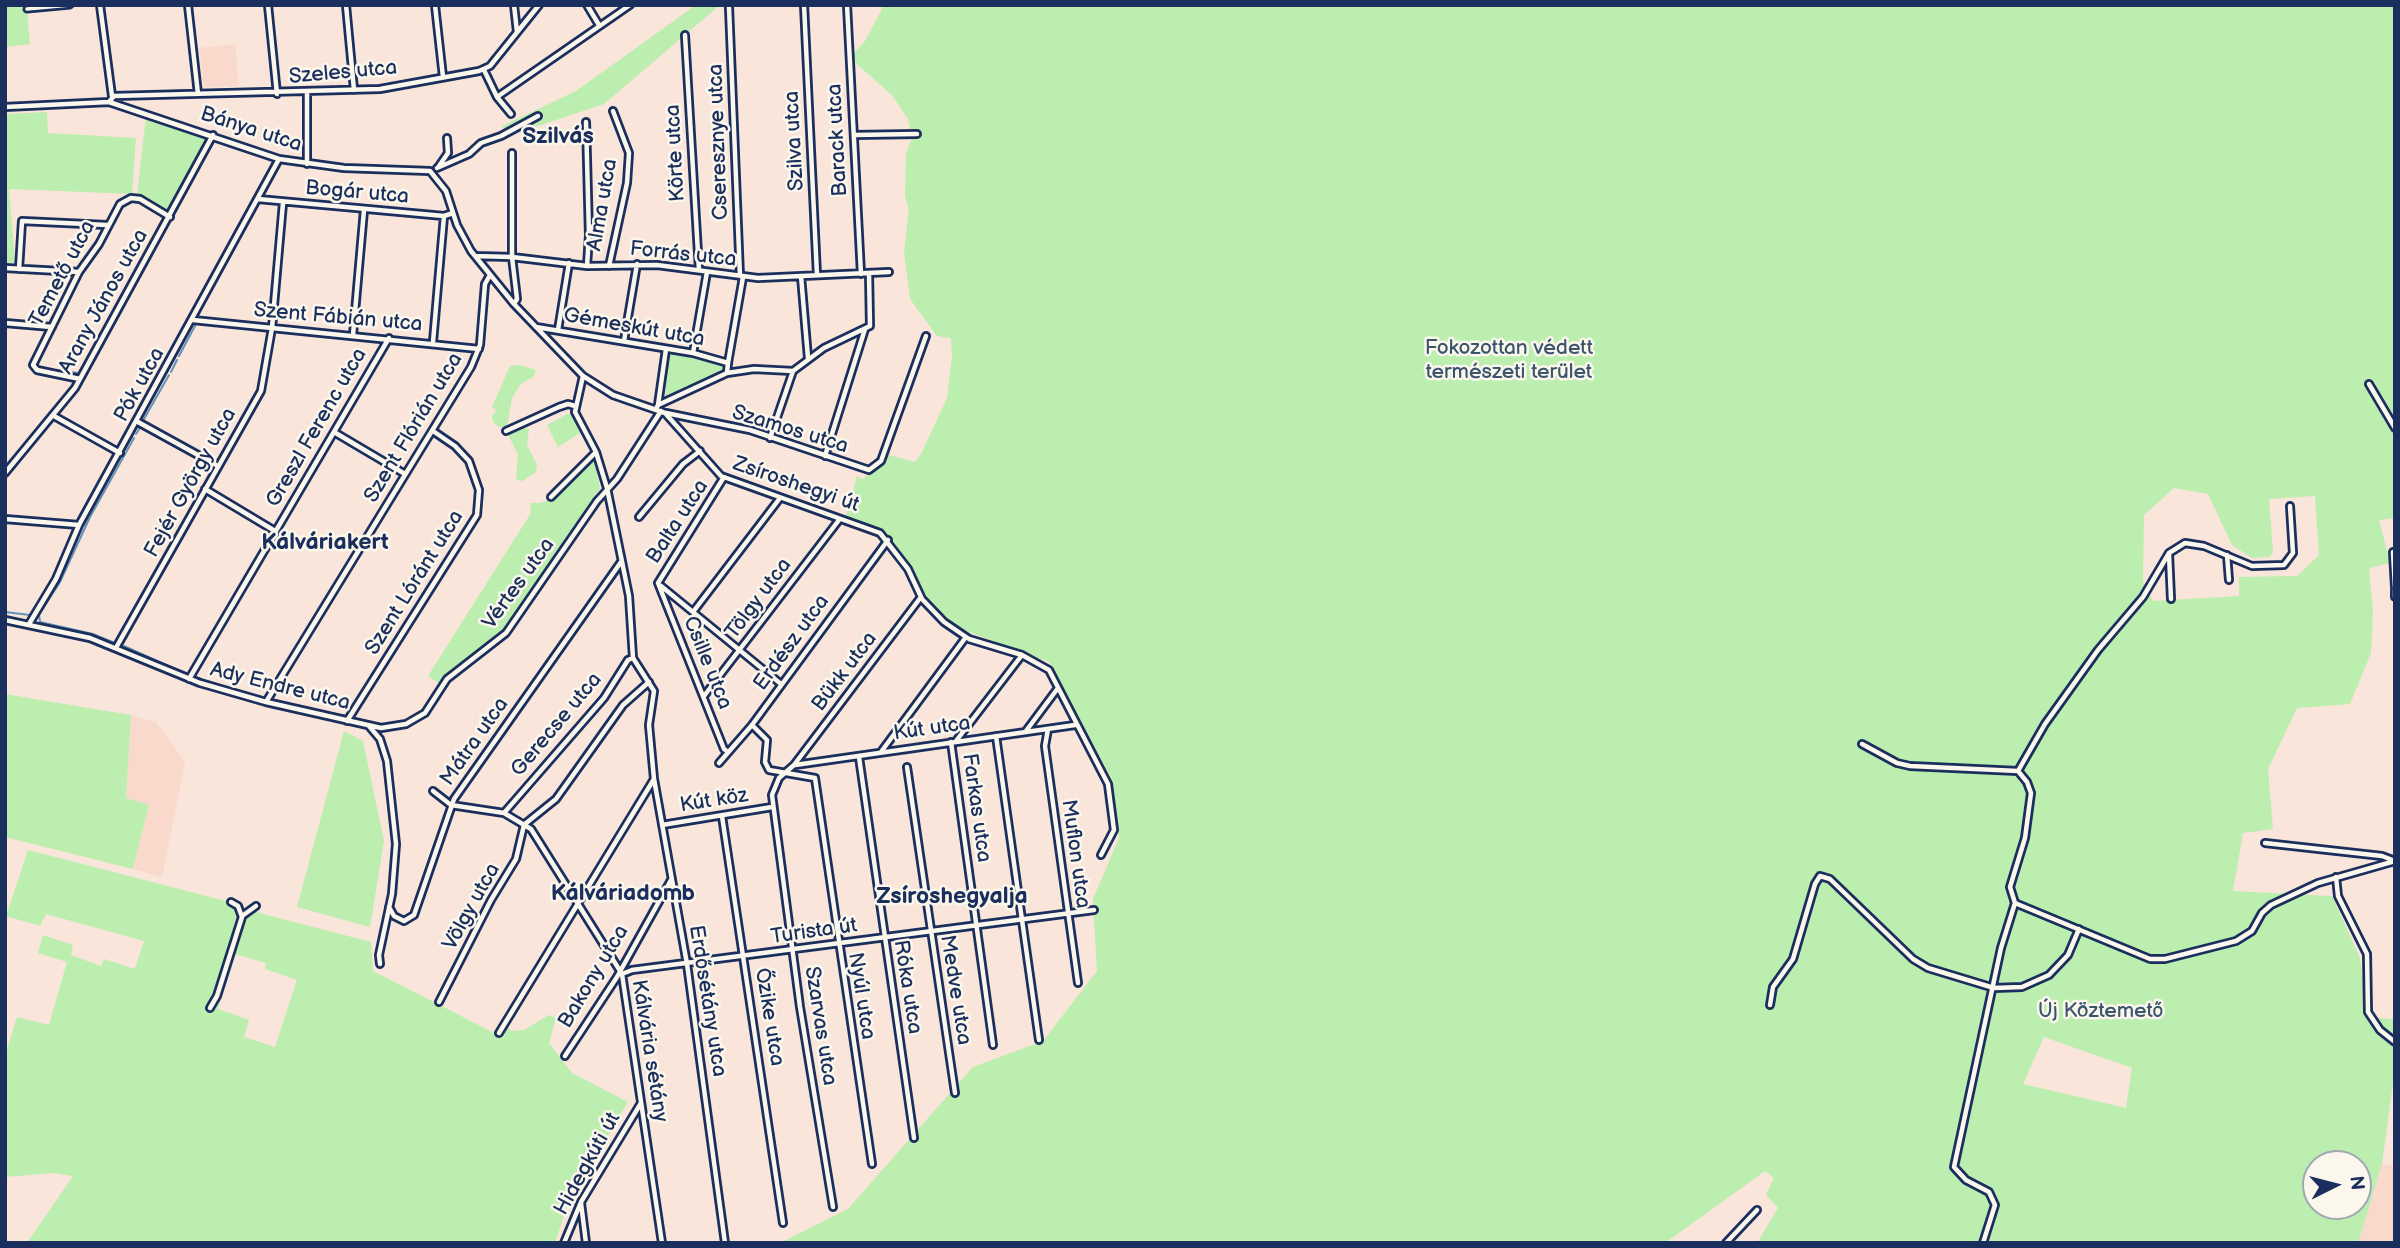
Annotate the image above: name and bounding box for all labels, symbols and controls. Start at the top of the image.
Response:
street label: Szeles utca [288,56,398,90]
street label: Cseresznye utca [704,63,734,221]
street label: Barack utca [822,83,854,197]
street label: Szilva utca [780,90,810,192]
street label: Bánya utca [197,102,305,158]
street label: Körte utca [661,104,691,202]
district label: Szilvás [522,123,594,151]
street label: Alma utca [583,157,623,253]
street label: Bogár utca [304,176,410,210]
street label: Temető utca [25,217,101,331]
street label: Arany János utca [54,225,154,379]
street label: Forrás utca [628,237,738,273]
street label: Szent Fábián utca [253,298,423,338]
street label: Gémeskút utca [561,303,707,353]
park label: Fokozottan védett természeti terület [1425,336,1593,386]
street label: Pók utca [109,344,171,426]
street label: Greszl Ferenc utca [261,344,373,512]
street label: Szent Flórián utca [359,349,469,507]
street label: Szamos utca [729,400,851,460]
street label: Fejér György utca [140,404,242,562]
street label: Zsíroshegyi út [730,452,862,518]
street label: Balta utca [642,475,714,569]
street label: Szent Lóránt utca [360,506,470,660]
district label: Kálváriakert [261,529,389,557]
street label: Vértes utca [477,533,561,635]
street label: Tölgy utca [720,554,798,644]
street label: Erdész utca [749,590,835,696]
street label: Csille utca [677,613,737,713]
street label: Bükk utca [807,627,883,717]
street label: Ady Endre utca [207,657,353,717]
street label: Gerecse utca [506,668,608,782]
street label: Mátra utca [435,693,515,791]
street label: Kút utca [892,711,972,747]
street label: Farkas utca [956,752,996,864]
street label: Kút köz [678,783,750,819]
street label: Muflon utca [1055,798,1095,910]
street label: Völgy utca [438,859,506,955]
district label: Kálváriadomb [551,880,695,908]
district label: Zsíroshegyalja [876,883,1028,911]
street label: Turista út [769,913,859,951]
street label: Bakony utca [553,921,635,1033]
street label: Erdősétány utca [683,923,731,1079]
street label: Medve utca [934,933,976,1047]
street label: Róka utca [887,938,927,1036]
street label: Nyúl utca [842,951,880,1041]
street label: Szarvas utca [798,965,842,1087]
street label: Őzike utca [749,966,789,1068]
street label: Kálvária sétány [625,978,673,1124]
park label: Új Köztemető [2038,999,2164,1025]
street label: Hidegkúti út [549,1108,627,1220]
north arrow [2302,1150,2372,1220]
text: N [2344,1175,2369,1191]

